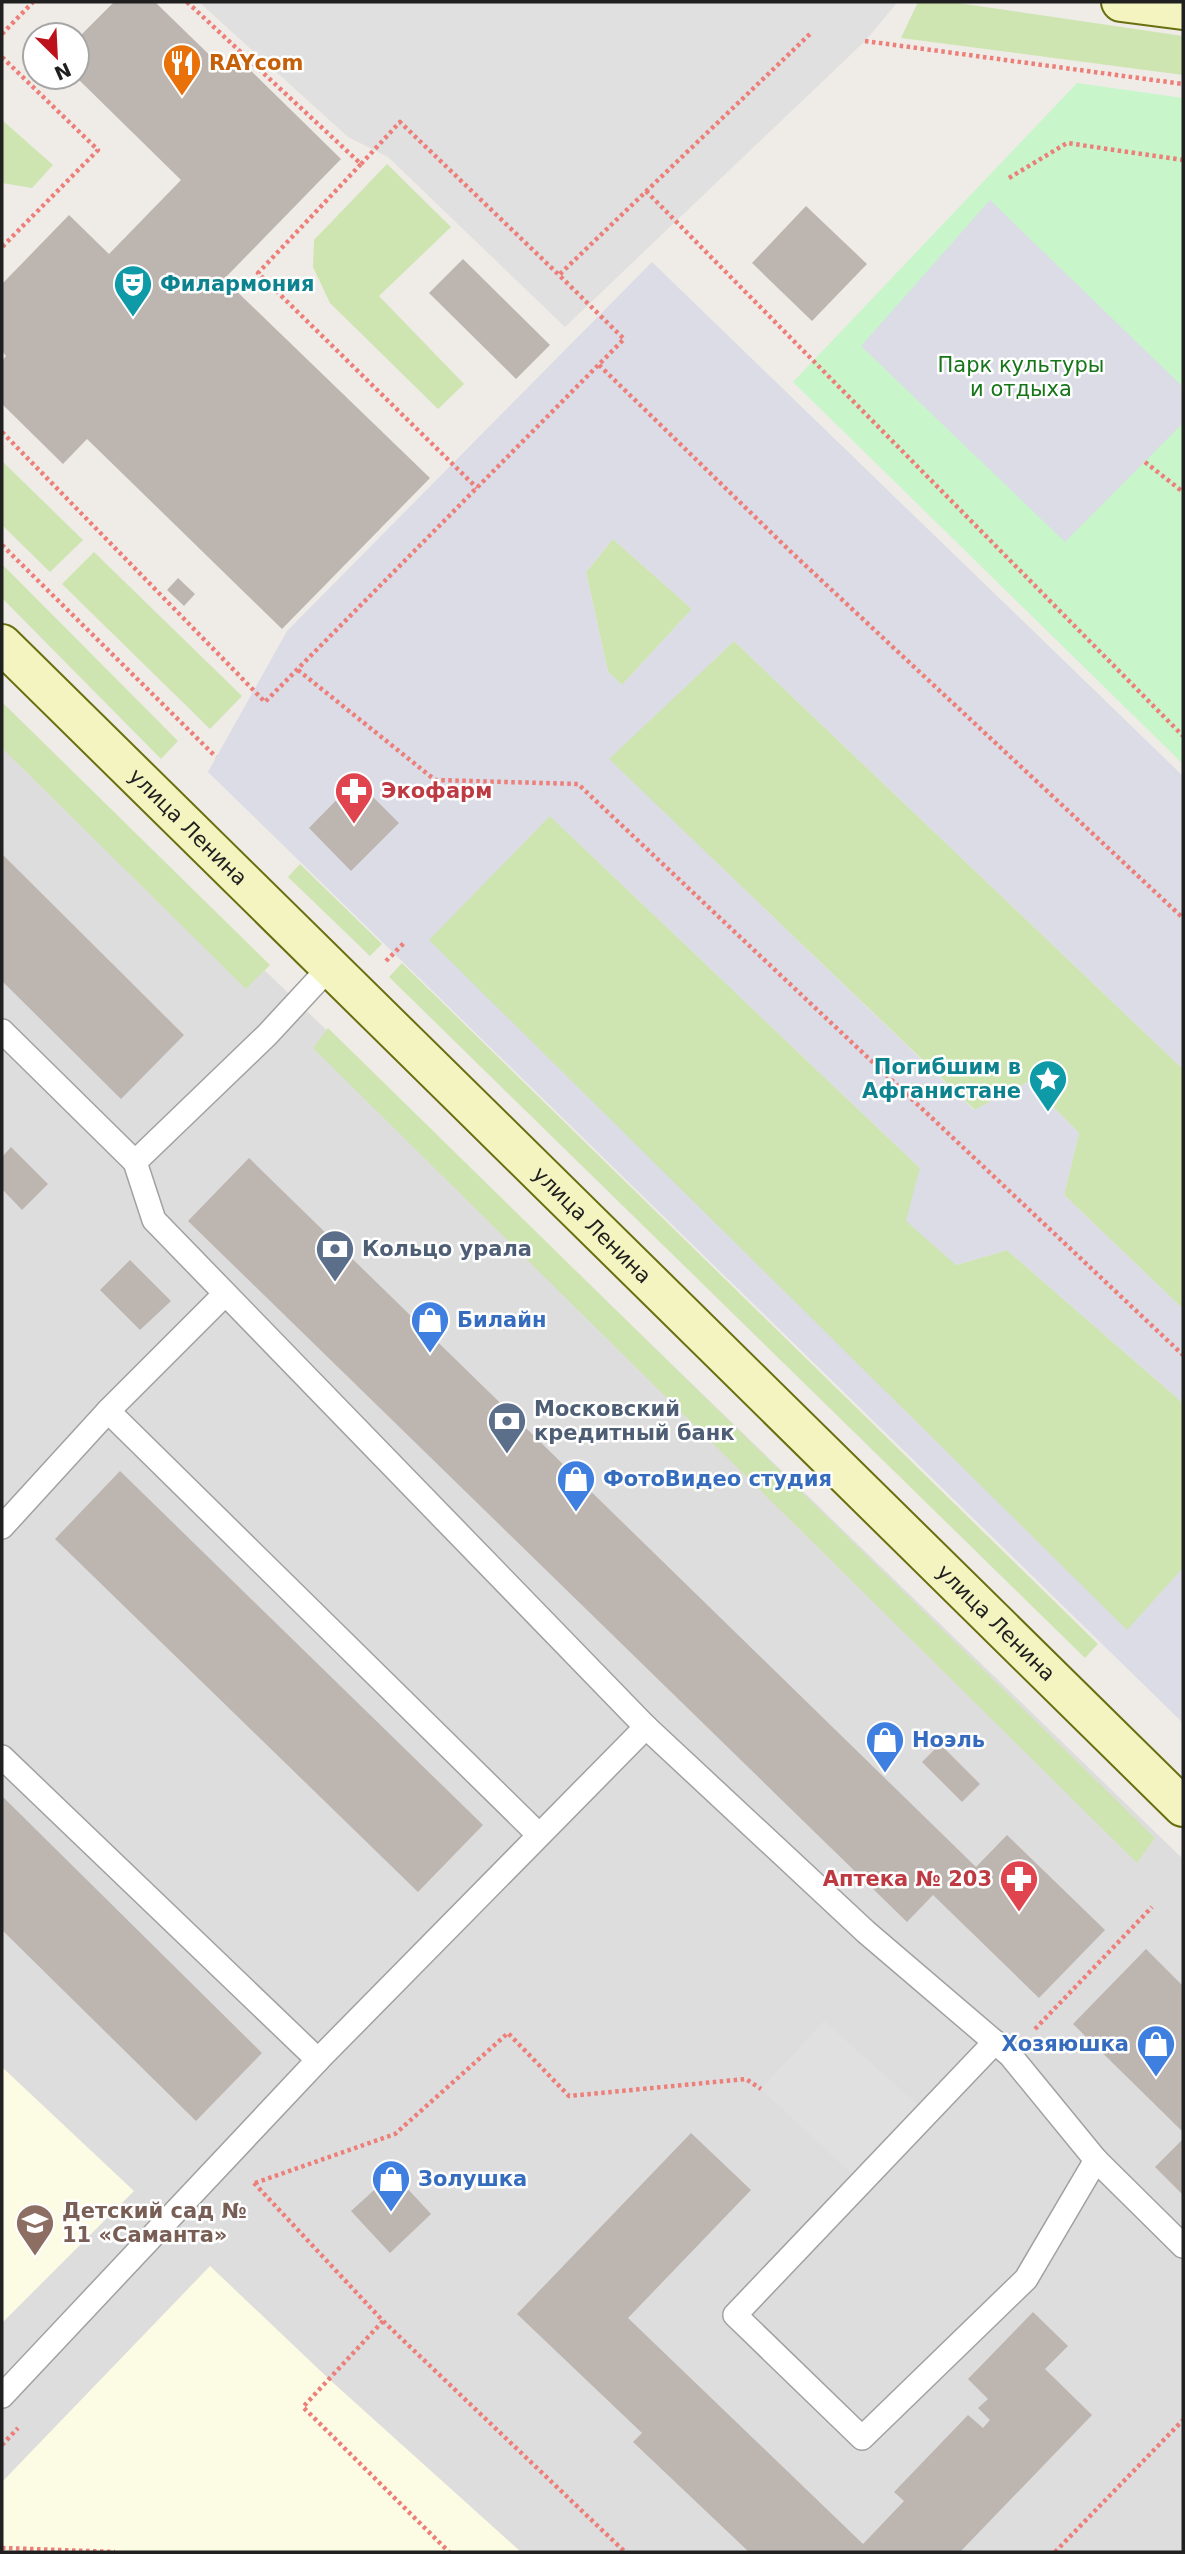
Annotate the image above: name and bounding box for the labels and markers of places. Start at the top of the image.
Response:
restaurant icon: RAYcom [161,42,203,97]
place label: RAYcom [209,51,303,75]
theatre icon: Филармония [112,263,154,318]
place label: Филармония [160,272,314,296]
pharmacy icon: Экофарм [333,770,375,825]
place label: Экофарм [381,779,492,803]
place label: Погибшим в Афганистане [862,1055,1021,1103]
place icon: Погибшим в Афганистане [1027,1058,1069,1113]
bank icon: Кольцо урала [314,1228,356,1283]
place label: Кольцо урала [362,1237,532,1261]
shop icon: Билайн [409,1299,451,1354]
place label: Билайн [457,1308,547,1332]
place label: Московский кредитный банк [534,1397,735,1445]
bank icon: Московский кредитный банк [486,1400,528,1455]
shop icon: ФотоВидео студия [555,1458,597,1513]
place label: ФотоВидео студия [603,1467,832,1491]
shop icon: Ноэль [864,1719,906,1774]
place label: Ноэль [912,1728,985,1752]
pharmacy icon: Аптека № 203 [998,1858,1040,1913]
place label: Аптека № 203 [823,1867,992,1891]
shop icon: Хозяюшка [1135,2023,1177,2078]
place label: Хозяюшка [1002,2032,1129,2056]
shop icon: Золушка [370,2158,412,2213]
place label: Золушка [418,2167,527,2191]
place label: Детский сад № 11 «Саманта» [62,2199,247,2247]
school or university icon: Детский сад № 11 «Саманта» [14,2202,56,2257]

